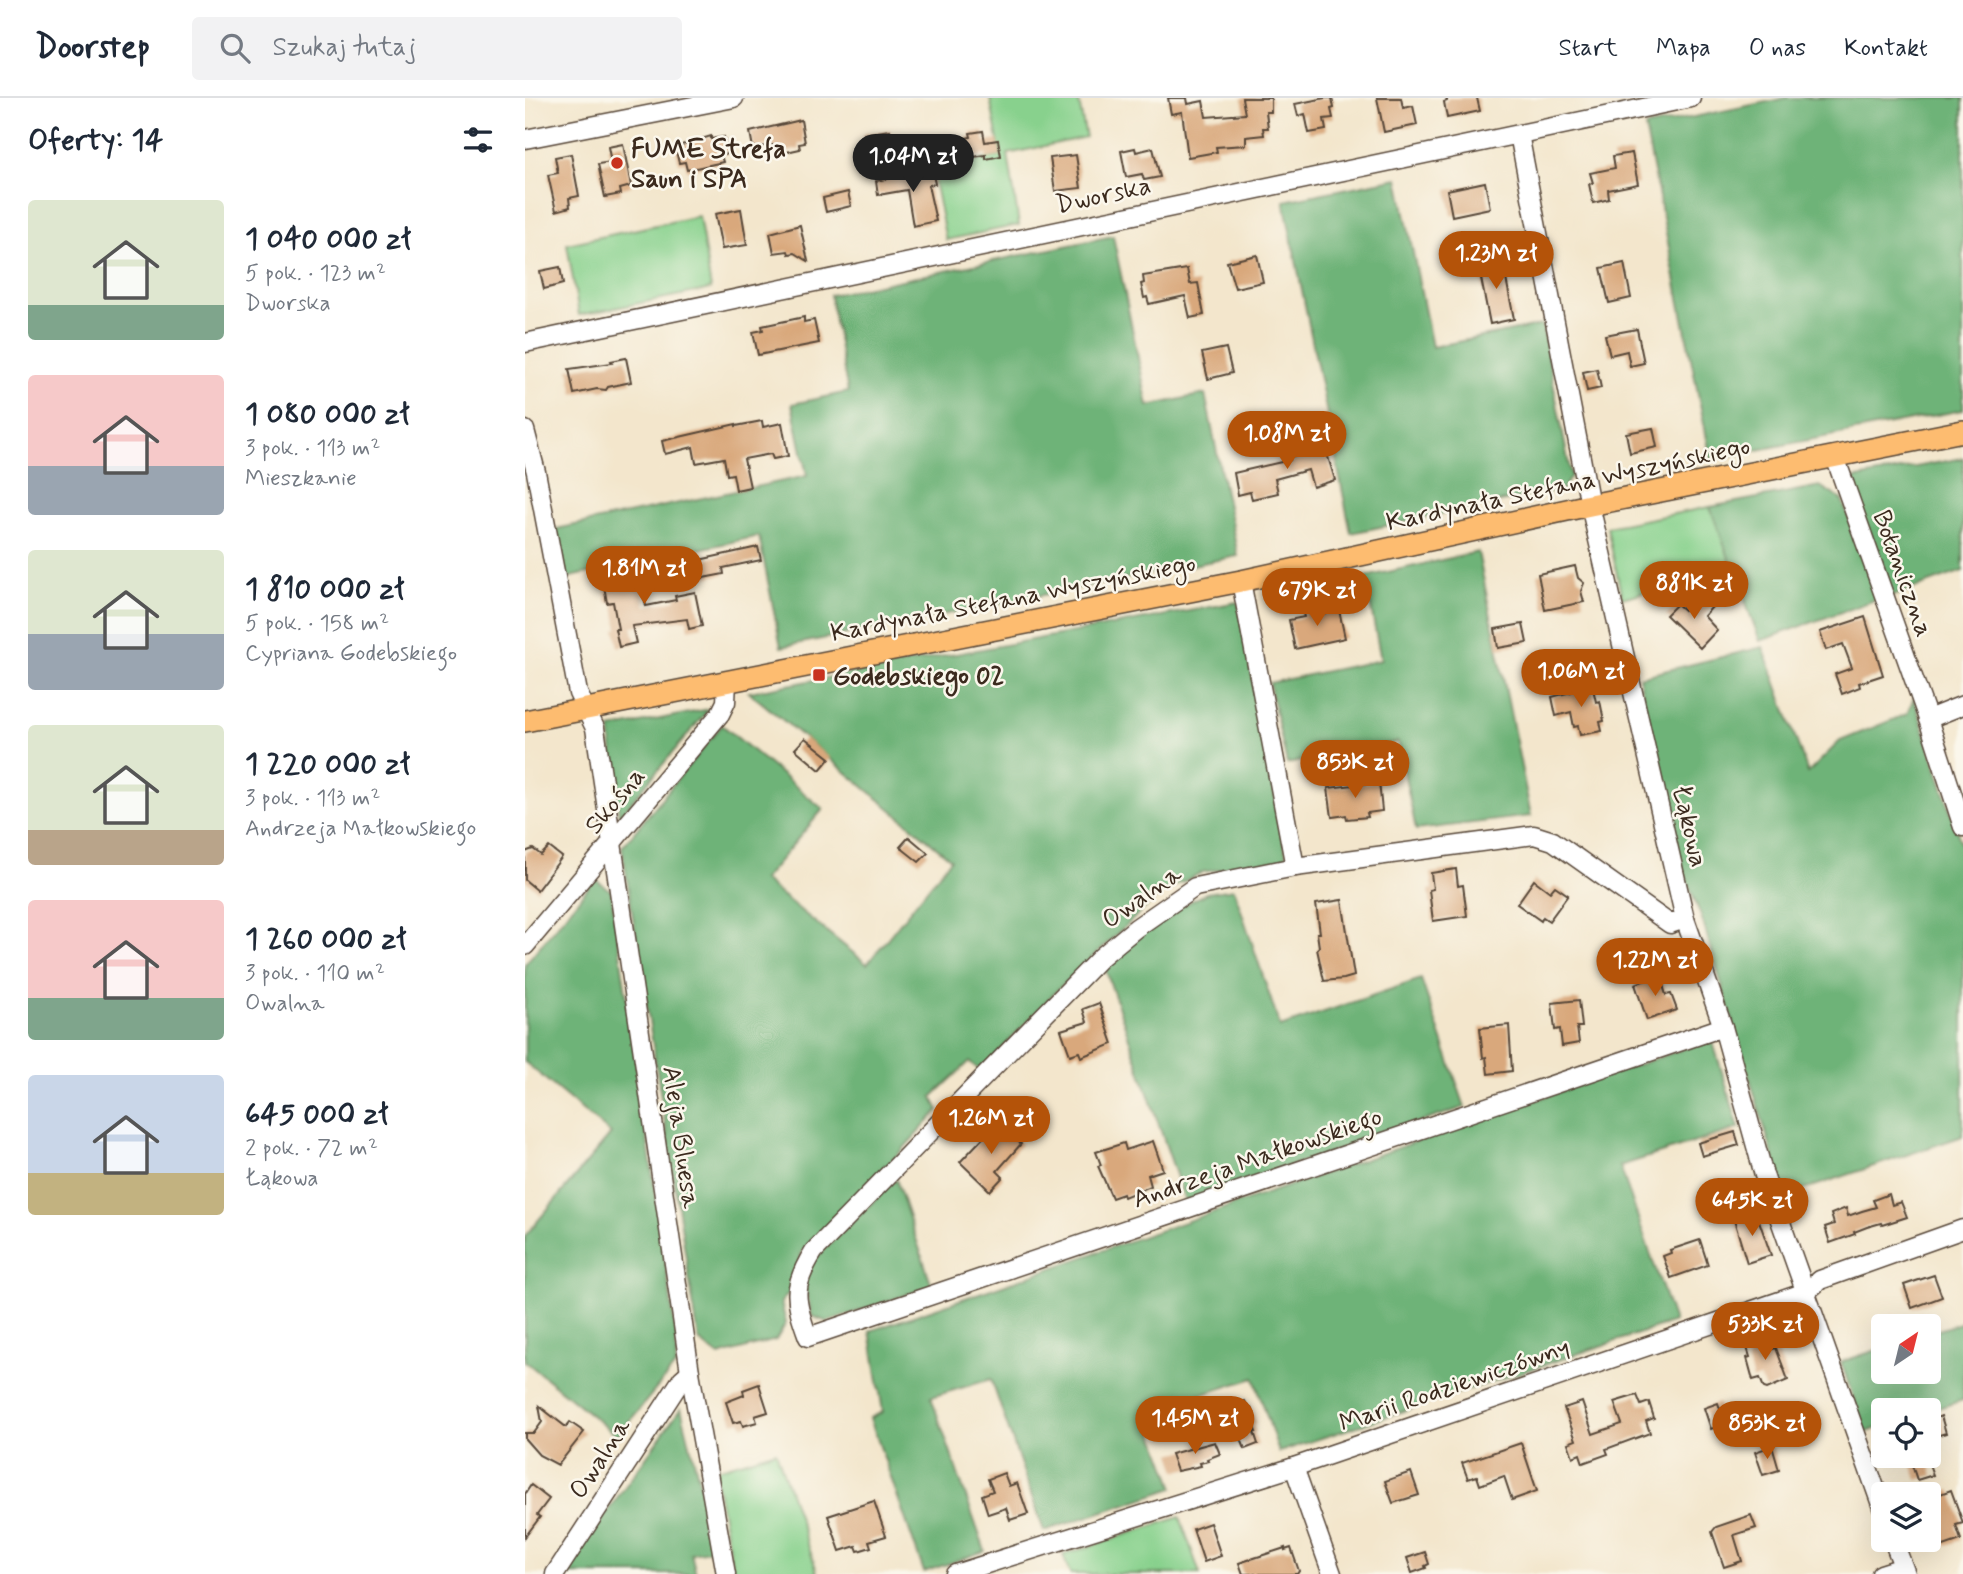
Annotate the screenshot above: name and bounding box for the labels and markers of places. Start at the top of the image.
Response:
place label: FUME Strefa Saun i SPA [631,133,786,197]
pin: 1.04M zł [841,134,985,194]
marker: FUME Strefa Saun i SPA [609,155,625,171]
pin: 1.23M zł [1424,232,1568,291]
pin: 1.08M zł [1215,412,1359,471]
pin: 1.81M zł [572,546,716,606]
pin: 881K zł [1629,561,1759,621]
pin: 679K zł [1252,568,1382,628]
pin: 1.06M zł [1509,650,1653,709]
place label: Godebskiego 02 [833,660,1004,697]
marker: Godebskiego 02 [811,667,827,683]
pin: 853K zł [1290,740,1420,800]
pin: 1.22M zł [1583,939,1727,998]
pin: 1.26M zł [919,1096,1063,1156]
pin: 645K zł [1687,1178,1817,1238]
pin: 533K zł [1700,1302,1830,1362]
pin: 1.45M zł [1123,1396,1267,1456]
pin: 853K zł [1702,1402,1832,1461]

